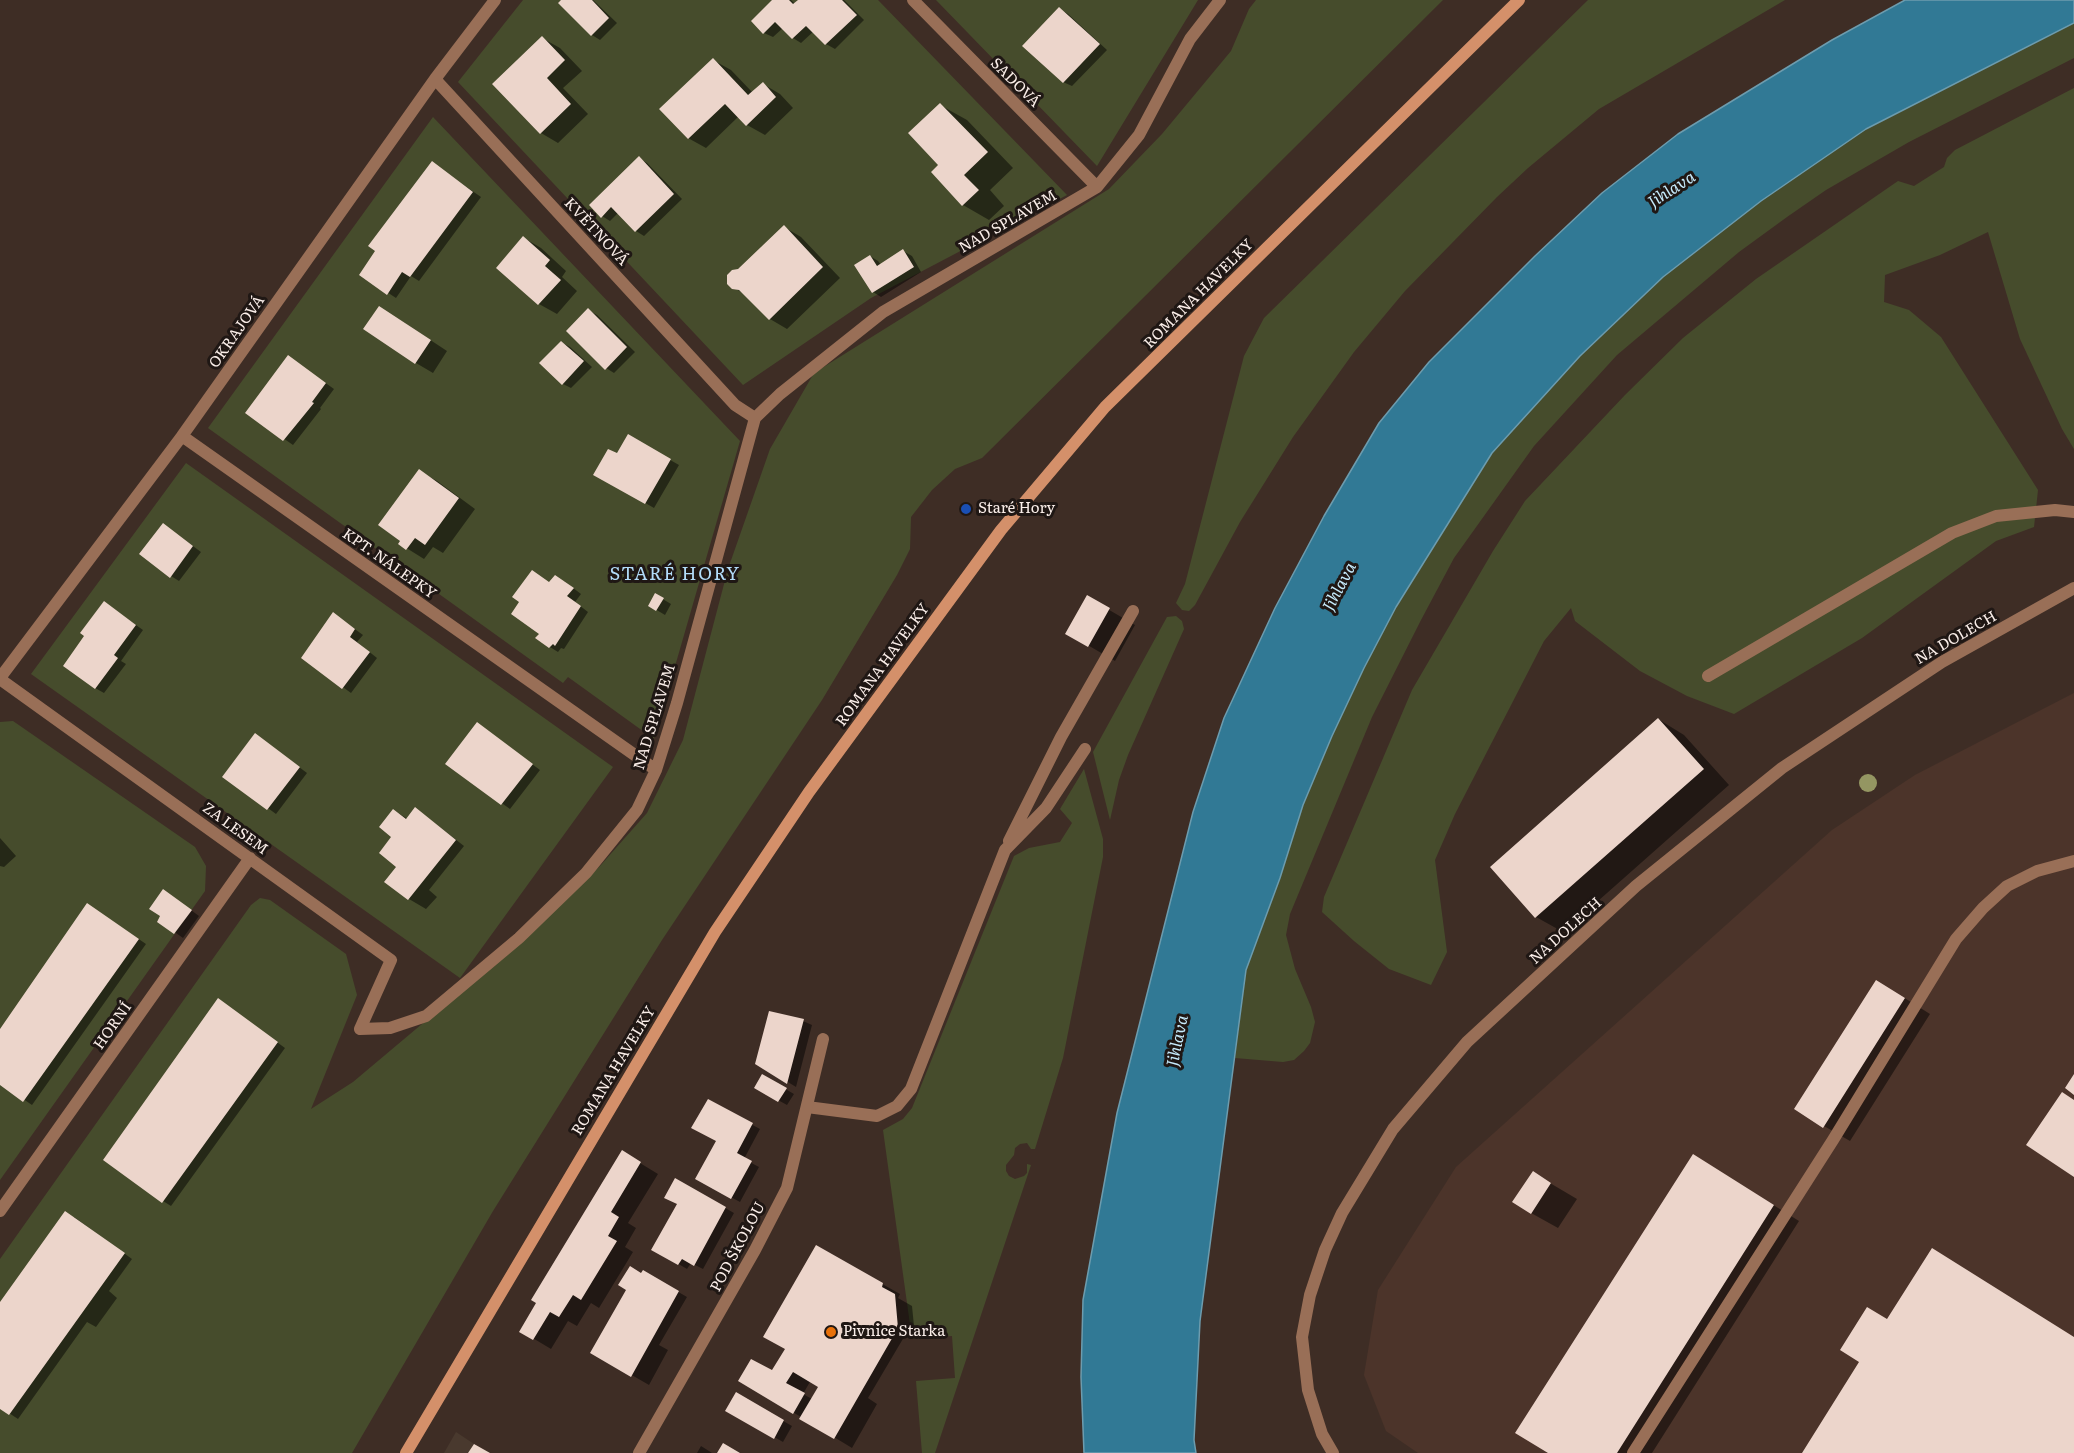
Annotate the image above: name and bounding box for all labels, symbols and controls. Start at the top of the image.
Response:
street label: SADOVÁ [987,55,1043,111]
water label: Jihlava [1645,168,1699,212]
street label: NAD SPLAVEM [956,187,1060,257]
street label: KVĚTNOVÁ [560,194,632,270]
street label: ROMANA HAVELKY [1141,236,1257,352]
street label: OKRAJOVÁ [205,292,269,372]
place label: Staré Hory [978,500,1055,518]
marker: Staré Hory [959,502,973,516]
street label: KPT. NÁLEPKY [339,525,439,603]
water label: Jihlava [1319,560,1361,614]
district label: STARÉ HORY [609,564,741,586]
street label: ROMANA HAVELKY [832,600,934,730]
street label: NA DOLECH [1912,607,2000,669]
street label: NAD SPLAVEM [630,662,680,772]
street label: ZA LESEM [199,799,271,859]
street label: NA DOLECH [1526,894,1606,968]
street label: HORNÍ [90,999,136,1053]
street label: ROMANA HAVELKY [568,1003,660,1139]
water label: Jihlava [1163,1014,1193,1068]
street label: POD ŠKOLOU [707,1199,769,1295]
place label: Pivnice Starka [843,1323,945,1341]
marker: Pivnice Starka [824,1325,838,1339]

